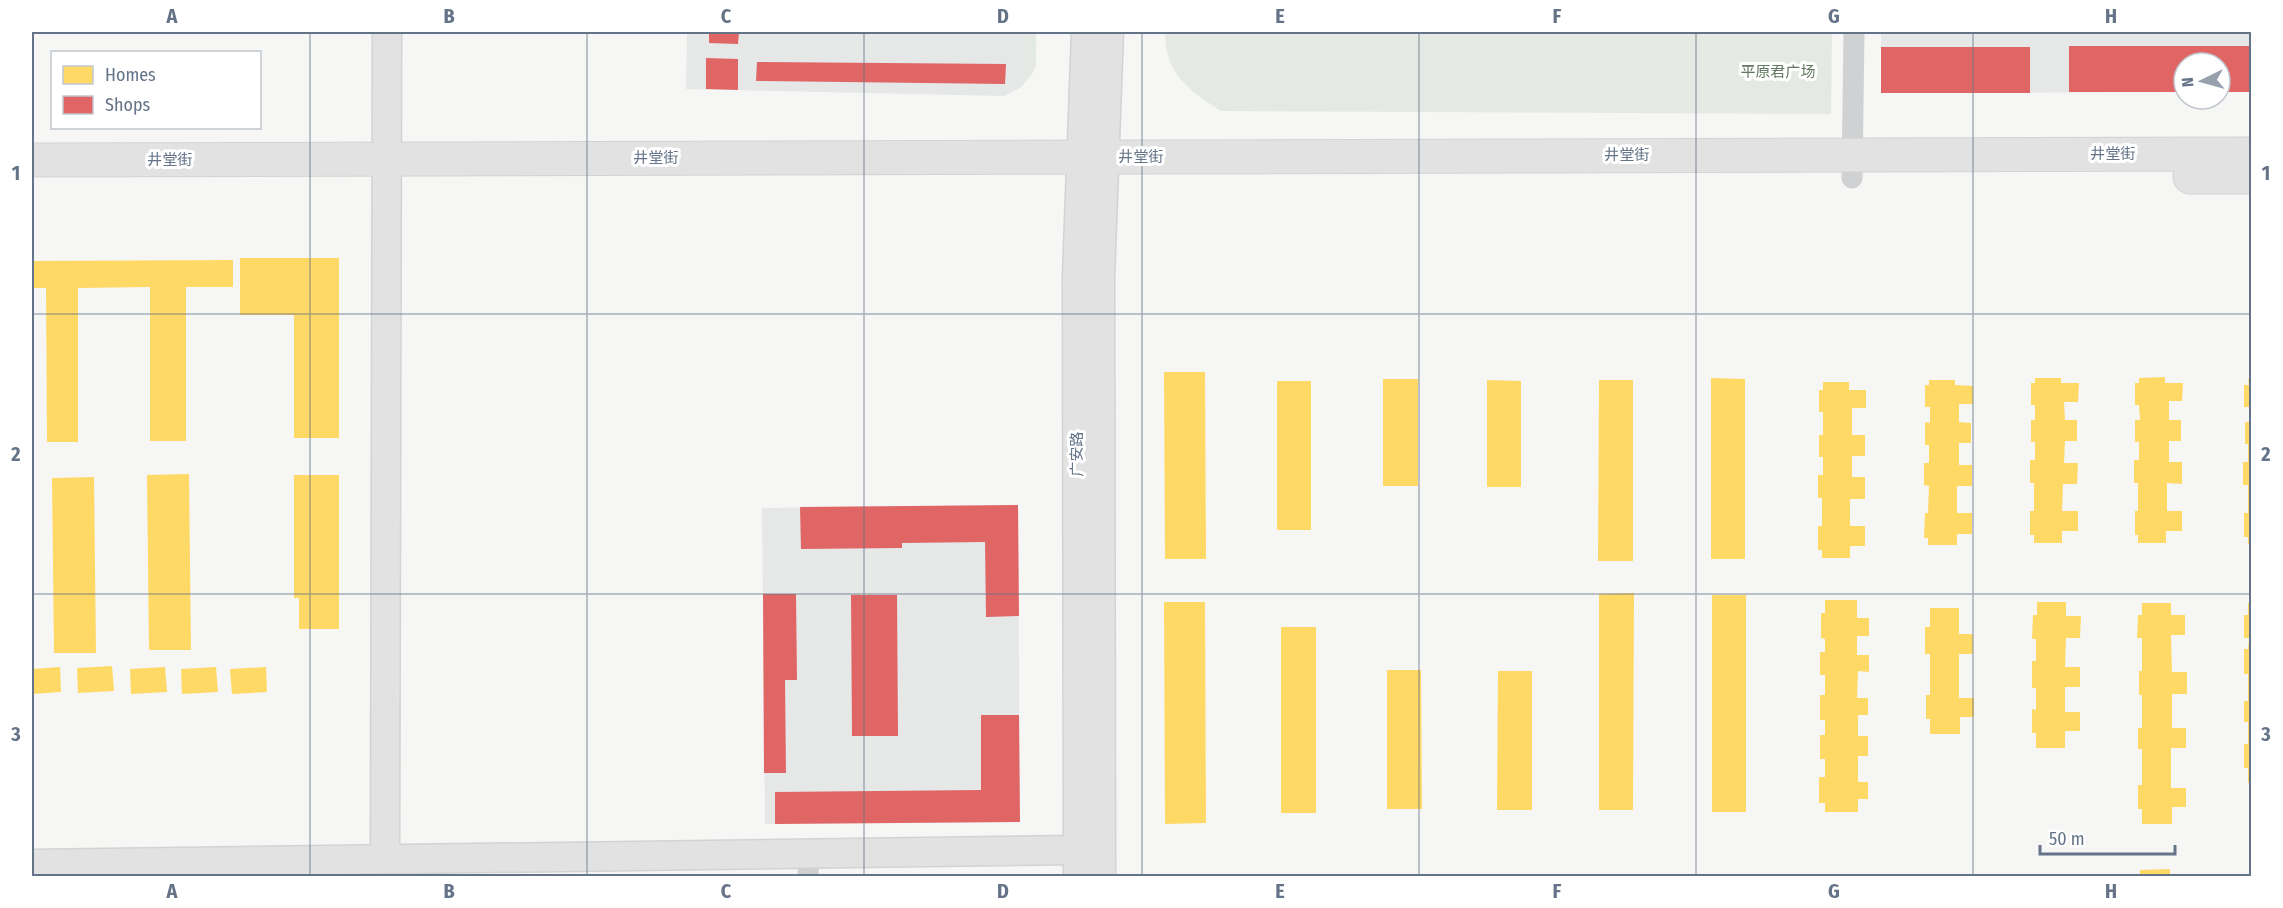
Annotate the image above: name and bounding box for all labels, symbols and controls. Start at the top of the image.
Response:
text: A [166,4,179,28]
text: B [443,4,455,28]
text: C [721,4,732,28]
text: D [997,4,1009,28]
text: E [1275,4,1285,28]
text: F [1553,4,1562,28]
text: G [1828,4,1840,28]
text: H [2105,4,2117,28]
legend [51,51,261,129]
north arrow [2172,51,2232,111]
park label: 平原君广场 [1740,63,1816,81]
text: Homes [105,64,156,86]
text: N [2178,77,2197,88]
text: Shops [105,94,150,116]
street label: 井堂街 [2090,145,2136,163]
street label: 井堂街 [1604,146,1650,164]
street label: 井堂街 [1118,148,1164,166]
street label: 井堂街 [633,149,679,167]
street label: 井堂街 [147,151,193,169]
text: 1 [12,161,20,185]
text: 1 [2262,161,2270,185]
street label: 广安路 [1068,431,1086,477]
text: 2 [10,442,21,466]
text: 2 [2260,442,2271,466]
text: 3 [10,722,21,746]
text: 3 [2260,722,2271,746]
scale bar [2040,818,2175,856]
text: 50 m [2049,828,2085,850]
text: A [166,879,179,903]
text: B [443,879,455,903]
text: C [721,879,732,903]
text: D [997,879,1009,903]
text: E [1275,879,1285,903]
text: F [1553,879,1562,903]
text: G [1828,879,1840,903]
text: H [2105,879,2117,903]

